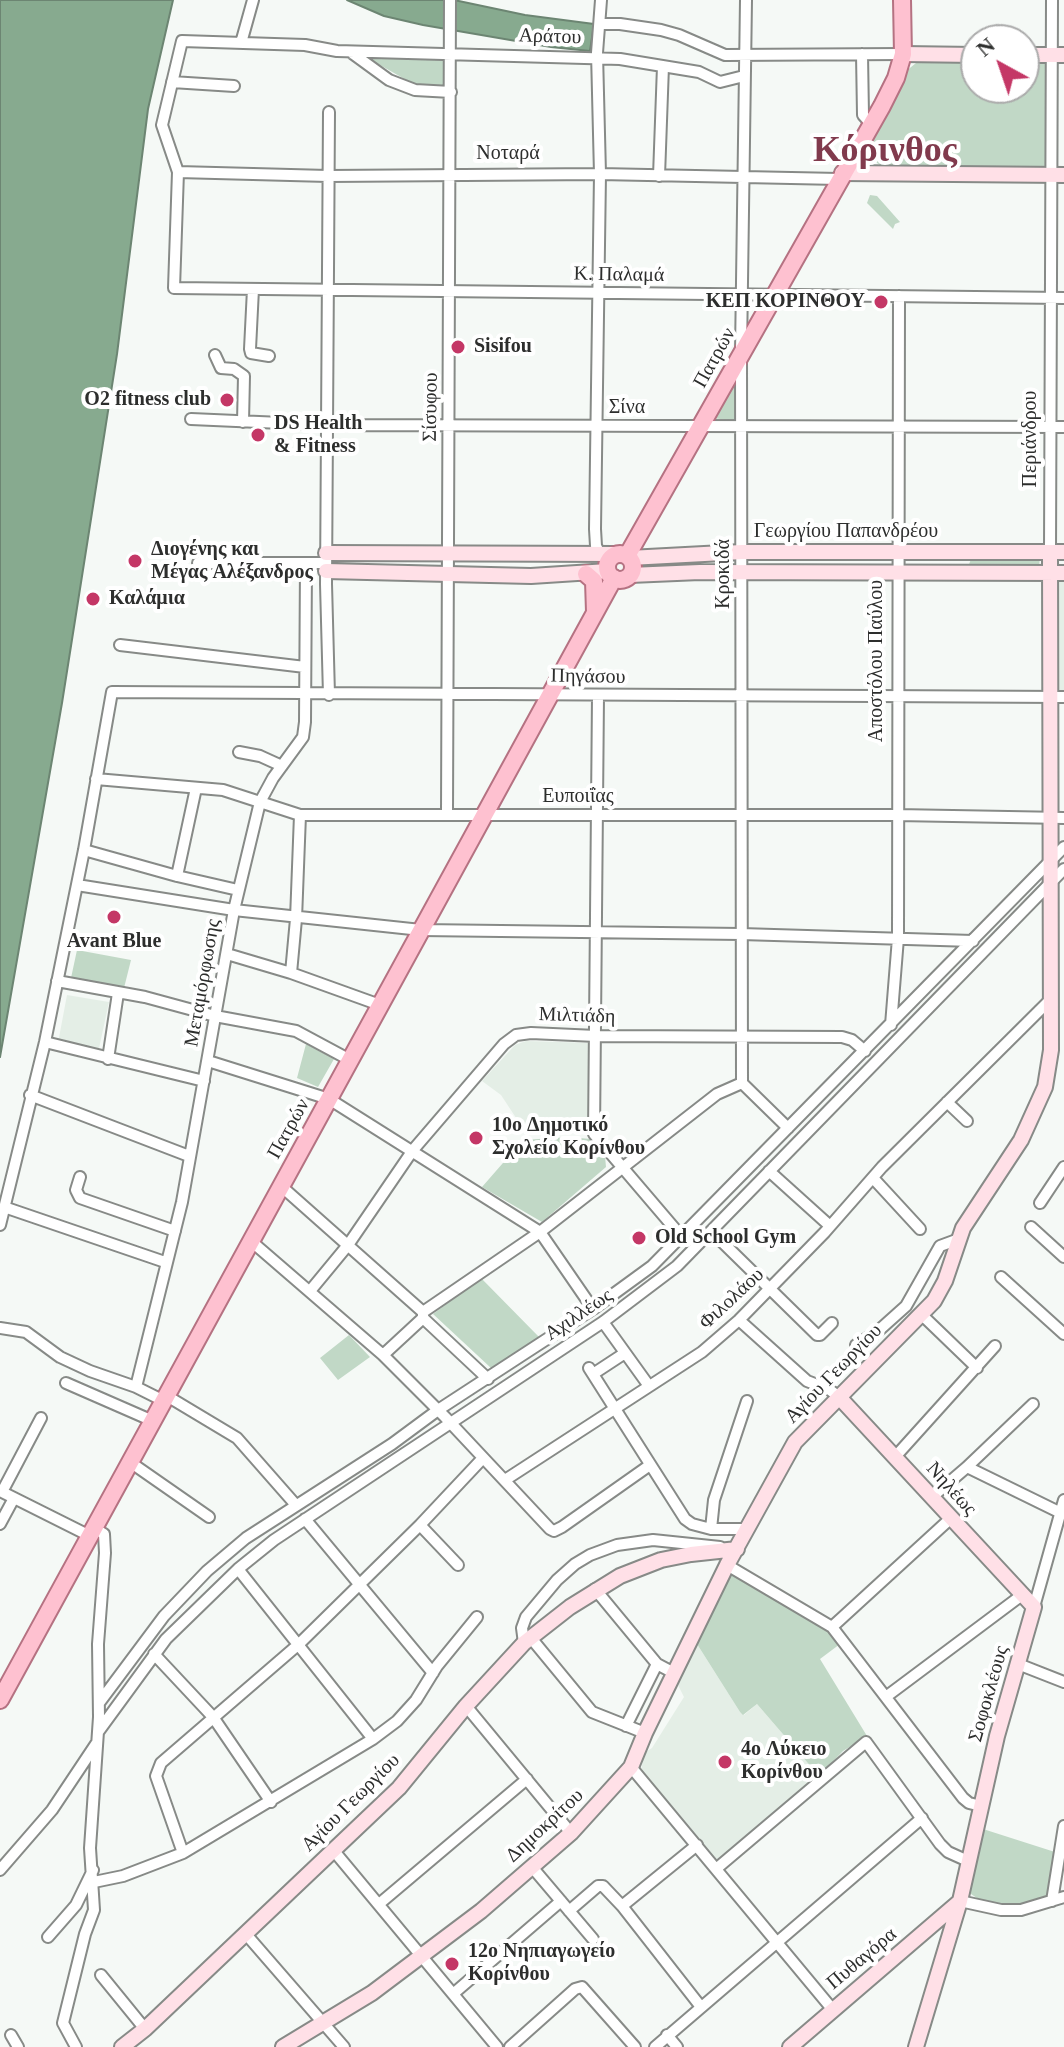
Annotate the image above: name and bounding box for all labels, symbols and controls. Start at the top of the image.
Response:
street label: Αράτου [518,24,582,50]
north arrow [960,24,1040,104]
text: N [971,32,1000,61]
district label: Κόρινθος [813,130,957,174]
street label: Νοταρά [476,142,540,166]
street label: Κ. Παλαμά [573,262,665,288]
place label: ΚΕΠ ΚΟΡΙΝΘΟΥ [706,290,865,314]
marker: ΚΕΠ ΚΟΡΙΝΘΟΥ [872,293,890,311]
street label: Πατρών [689,324,741,392]
place label: Sisifou [474,335,532,359]
marker: Sisifou [449,338,467,356]
street label: Σίσυφου [418,372,444,442]
place label: O2 fitness club [84,388,211,412]
street label: Περιάνδρου [1019,390,1043,488]
marker: O2 fitness club [218,391,236,409]
street label: Σίνα [609,396,645,420]
place label: DS Health & Fitness [274,412,362,459]
marker: DS Health & Fitness [249,426,267,444]
street label: Γεωργίου Παπανδρέου [754,520,938,544]
place label: Διογένης και Μέγας Αλέξανδρος [151,538,313,585]
street label: Κροκιδά [712,539,736,609]
marker: Διογένης και Μέγας Αλέξανδρος [126,552,144,570]
street label: Αποστόλου Παύλου [865,580,889,742]
place label: Καλάμια [109,587,185,611]
marker: Καλάμια [84,590,102,608]
street label: Πηγάσου [550,664,626,690]
street label: Ευποιΐας [542,785,614,809]
marker: Avant Blue [105,908,123,926]
street label: Μεταμόρφωσης [180,917,226,1049]
place label: Avant Blue [67,930,161,954]
street label: Μιλτιάδη [538,1003,616,1029]
street label: Πατρών [263,1095,315,1163]
place label: 10ο Δημοτικό Σχολείο Κορίνθου [492,1114,645,1161]
marker: 10ο Δημοτικό Σχολείο Κορίνθου [467,1129,485,1147]
place label: Old School Gym [655,1226,796,1250]
marker: Old School Gym [630,1229,648,1247]
street label: Φιλολάου [695,1263,769,1335]
street label: Αχιλλέως [541,1284,617,1346]
street label: Αγίου Γεωργίου [780,1319,888,1429]
street label: Νηλέως [921,1457,981,1521]
street label: Σοφοκλέους [964,1643,1014,1745]
place label: 4ο Λύκειο Κορίνθου [741,1738,827,1785]
street label: Αγίου Γεωργίου [297,1749,405,1857]
marker: 4ο Λύκειο Κορίνθου [716,1753,734,1771]
street label: Δημοκρίτου [501,1784,589,1868]
street label: Πυθαγόρα [822,1923,902,1995]
place label: 12ο Νηπιαγωγείο Κορίνθου [468,1940,615,1987]
marker: 12ο Νηπιαγωγείο Κορίνθου [443,1955,461,1973]

